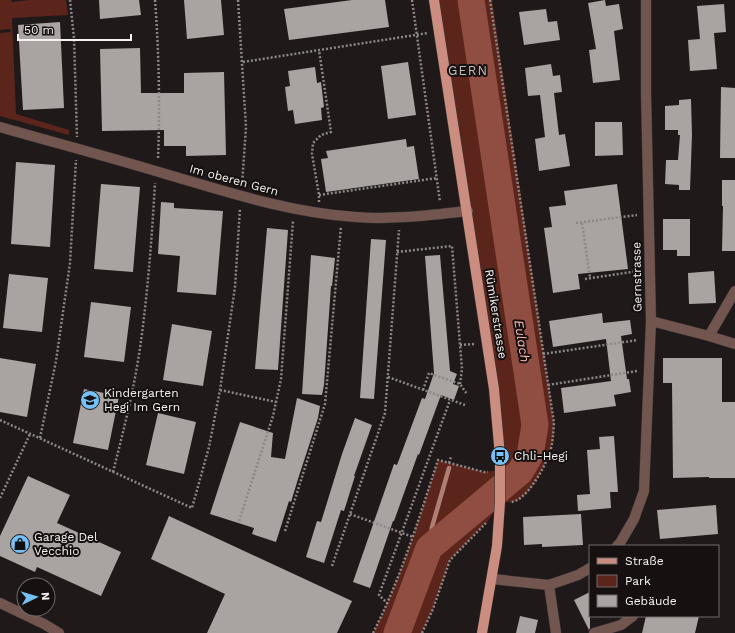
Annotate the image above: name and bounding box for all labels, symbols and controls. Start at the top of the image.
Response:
scale bar [18,16,131,42]
text: 50 m [24,23,54,37]
district label: GERN [448,63,488,78]
street label: Im oberen Gern [188,161,280,199]
street label: Gernstrasse [629,242,645,312]
street label: Rümikerstrasse [482,268,510,360]
water label: Eulach [511,319,533,363]
place label: Kindergarten Hegi Im Gern [104,386,180,414]
school or university icon: Kindergarten Hegi Im Gern [79,389,101,411]
bus stop icon: Chli-Hegi [489,445,511,467]
place label: Chli-Hegi [514,449,568,463]
place label: Garage Del Vecchio [34,530,98,558]
shop icon: Garage Del Vecchio [9,533,31,555]
legend [589,545,719,617]
text: Straße [625,554,664,568]
text: Park [625,574,651,588]
north arrow [16,577,56,617]
text: N [39,592,52,601]
text: Gebäude [625,594,677,608]

